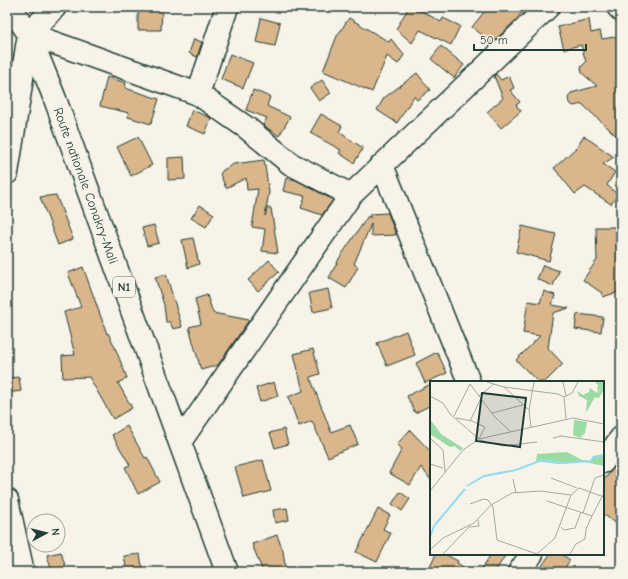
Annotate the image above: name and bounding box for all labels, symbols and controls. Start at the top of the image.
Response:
scale bar [474,26,586,52]
text: 50 m [480,33,508,47]
street label: Route nationale Conakry-Mali [51,105,121,266]
road number: N1 [113,277,135,297]
inset map [430,381,604,555]
north arrow [26,513,66,553]
text: N [49,527,62,536]

